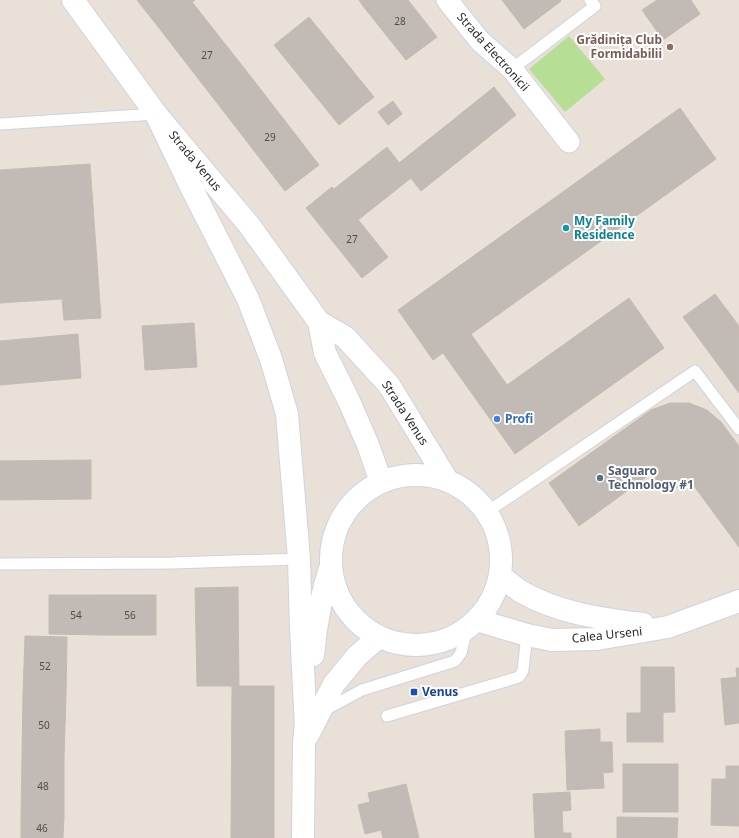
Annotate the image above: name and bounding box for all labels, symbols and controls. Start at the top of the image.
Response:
street label: Strada Electronicii [453,9,533,95]
house number: 28 [394,14,406,28]
place label: Grădinița Club Formidabilii [576,31,662,62]
marker: Grădinița Club Formidabilii [665,42,675,52]
house number: 27 [201,48,213,62]
street label: Strada Venus [165,127,226,195]
house number: 29 [264,130,276,144]
place label: My Family Residence [574,212,635,243]
marker: My Family Residence [561,223,571,233]
house number: 27 [346,232,358,246]
street label: Strada Venus [378,377,433,449]
place label: Profi [505,410,533,427]
marker: Profi [492,414,502,424]
place label: Saguaro Technology #1 [608,462,694,493]
marker: Saguaro Technology #1 [595,473,605,483]
house number: 54 [70,608,82,622]
house number: 56 [124,608,136,622]
street label: Calea Urseni [571,622,643,647]
house number: 52 [39,659,51,673]
place label: Venus [422,683,458,700]
marker: Venus [409,687,419,697]
house number: 50 [38,718,50,732]
house number: 48 [37,779,49,793]
house number: 46 [36,821,48,835]

